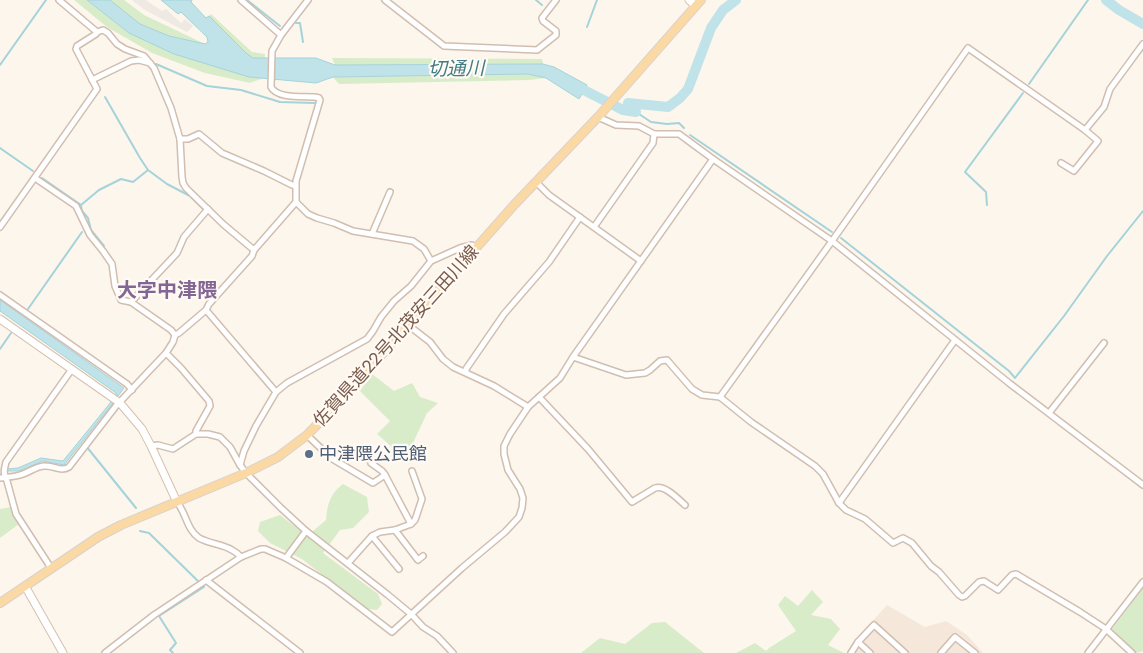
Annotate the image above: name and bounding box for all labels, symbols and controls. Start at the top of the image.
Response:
water label: 切通川 [427,54,487,82]
street label: 佐賀県道22号北茂安三田川線 [307,239,485,433]
district label: 大字中津隈 [117,276,217,305]
place label: 中津隈公民館 [319,441,427,467]
marker: 中津隈公民館 [303,448,315,460]

